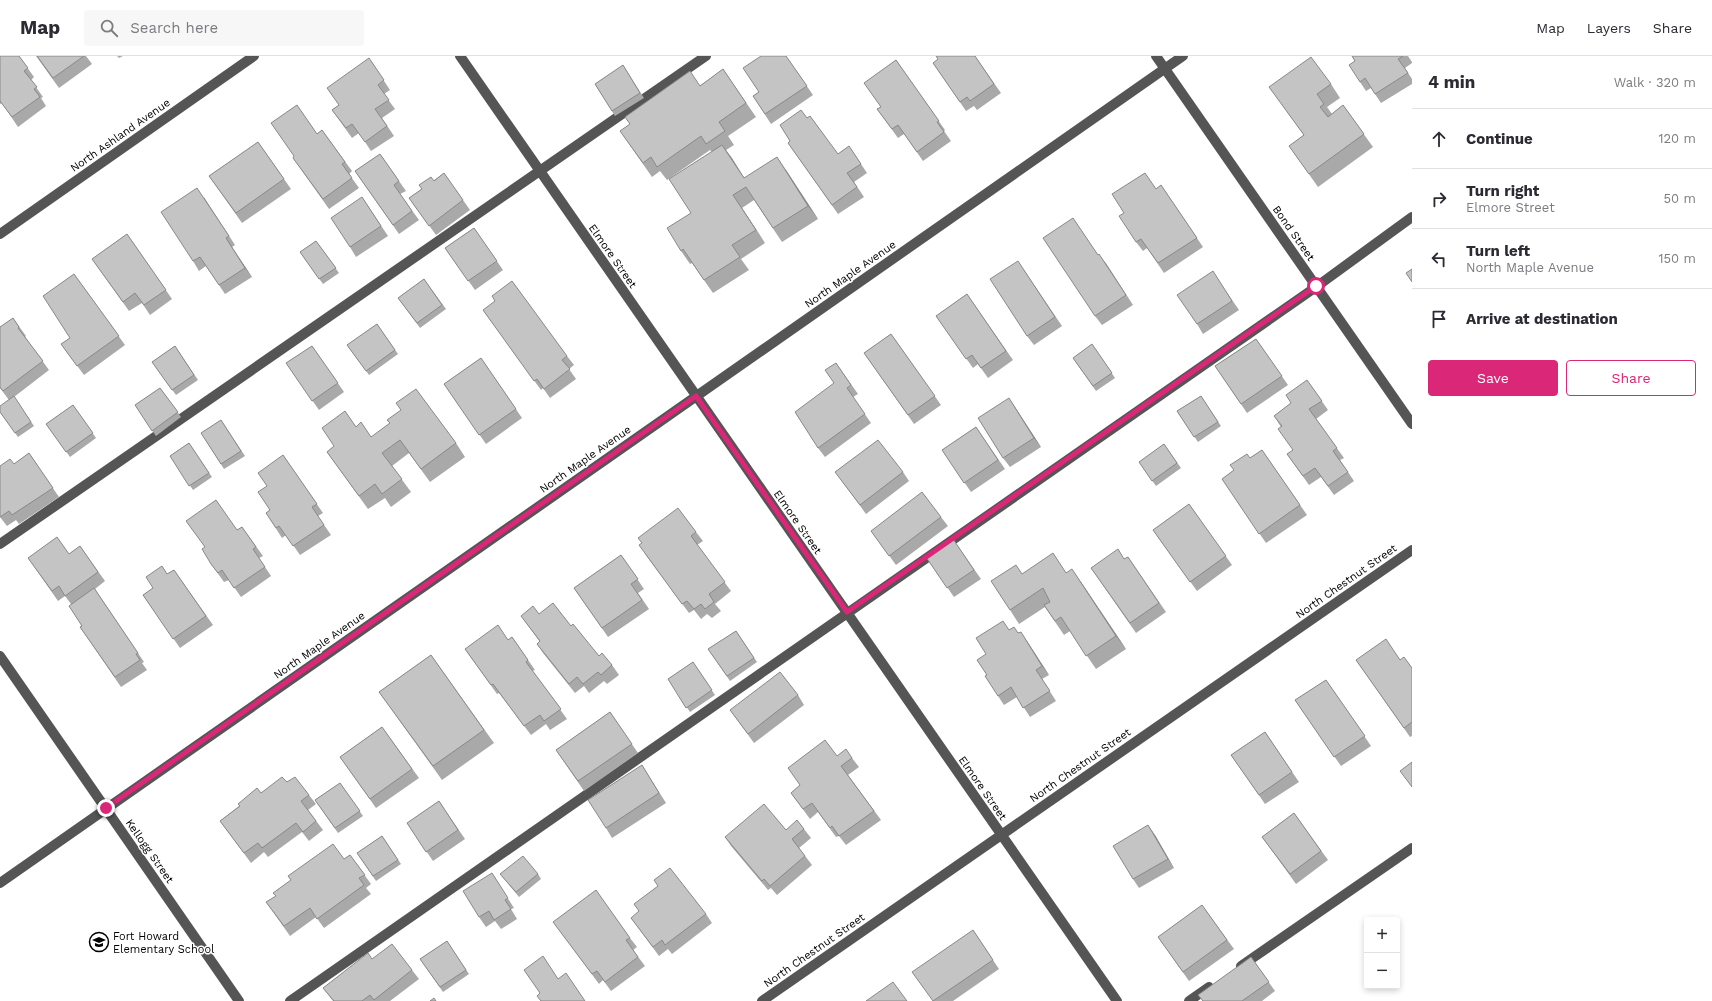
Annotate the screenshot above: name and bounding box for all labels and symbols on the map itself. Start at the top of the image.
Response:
street label: North Ashland Avenue [68,96,173,175]
street label: Bond Street [1270,203,1318,264]
street label: Elmore Street [586,222,640,291]
street label: North Maple Avenue [802,238,898,311]
route start [1307,277,1325,295]
street label: North Maple Avenue [537,423,633,496]
street label: Elmore Street [771,488,825,557]
street label: North Chestnut Street [1293,541,1400,621]
street label: North Maple Avenue [271,609,367,682]
street label: North Chestnut Street [1027,725,1134,805]
street label: Elmore Street [956,754,1010,823]
route end [97,799,115,817]
street label: Kellogg Street [123,817,177,886]
street label: North Chestnut Street [761,910,868,990]
place label: Fort Howard Elementary School [113,930,215,956]
school or university icon: Fort Howard Elementary School [88,931,110,953]

